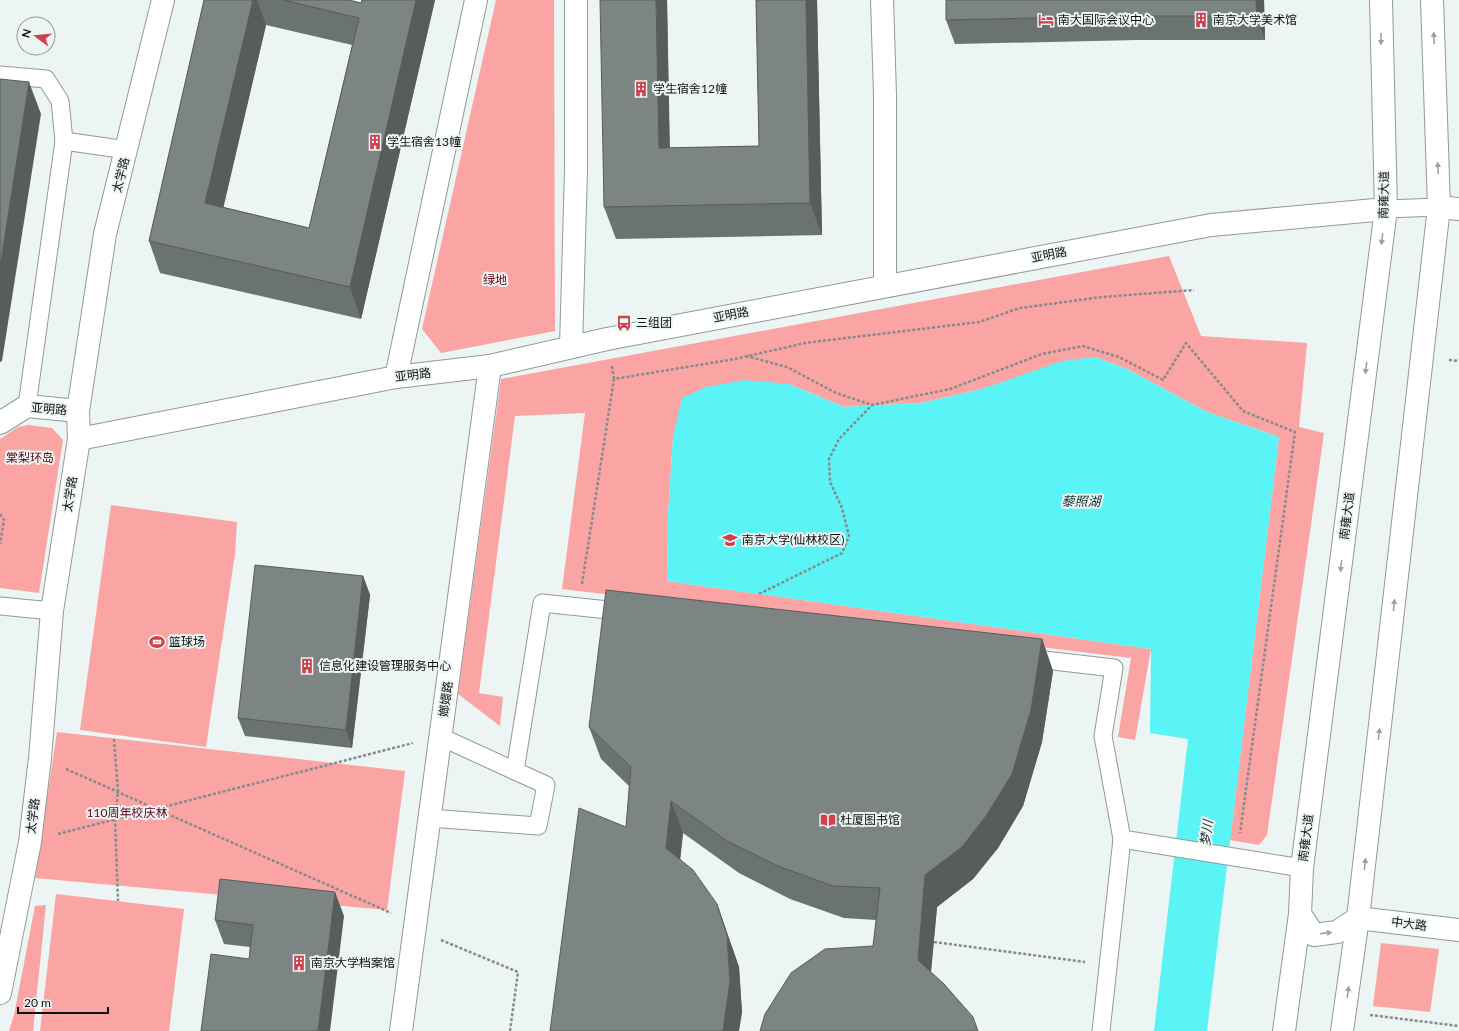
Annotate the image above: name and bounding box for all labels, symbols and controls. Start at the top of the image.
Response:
hotel icon: 南大国际会议中心 [1037,11,1055,29]
building icon: 南京大学美术馆 [1192,11,1210,29]
place label: 南大国际会议中心 [1058,12,1154,27]
place label: 南京大学美术馆 [1213,12,1297,27]
north arrow [16,16,56,56]
text: N [18,27,33,39]
one-way arrow [1430,32,1437,44]
one-way arrow [1378,33,1385,45]
building icon: 学生宿舍12幢 [632,80,650,98]
place label: 学生宿舍12幢 [653,81,727,96]
building icon: 学生宿舍13幢 [366,133,384,151]
place label: 学生宿舍13幢 [387,134,461,149]
street label: 太学路 [109,156,132,194]
one-way arrow [1435,161,1441,174]
street label: 南雍大道 [1376,171,1391,219]
one-way arrow [1379,233,1385,245]
street label: 亚明路 [1030,244,1068,265]
park label: 绿地 [483,272,507,287]
street label: 亚明路 [712,304,750,325]
bus stop icon: 三组团 [615,314,633,332]
place label: 三组团 [636,315,672,330]
one-way arrow [1363,362,1369,374]
street label: 亚明路 [394,365,432,384]
street label: 亚明路 [30,399,68,418]
park label: 棠梨环岛 [6,450,54,465]
street label: 太学路 [59,475,80,513]
street label: 南雍大道 [1336,491,1357,541]
water label: 藜照湖 [1061,493,1102,509]
school or university icon: 南京大学(仙林校区) [721,531,739,549]
place label: 南京大学(仙林校区) [742,532,844,547]
one-way arrow [1338,560,1344,572]
one-way arrow [1391,599,1397,611]
sports icon: 篮球场 [148,633,166,651]
place label: 篮球场 [169,634,205,649]
building icon: 信息化建设管理服务中心 [298,657,316,675]
place label: 信息化建设管理服务中心 [319,658,451,673]
street label: 嫏嬛路 [436,680,455,718]
one-way arrow [1376,728,1383,740]
street label: 太学路 [23,797,42,835]
park label: 110周年校庆林 [87,805,167,820]
library icon: 杜厦图书馆 [819,811,837,829]
place label: 杜厦图书馆 [840,812,900,827]
street label: 南雍大道 [1295,813,1316,863]
water label: 梦川 [1196,817,1216,847]
one-way arrow [1361,858,1368,870]
street label: 中大路 [1390,914,1428,933]
one-way arrow [1320,930,1332,937]
building icon: 南京大学档案馆 [290,954,308,972]
place label: 南京大学档案馆 [311,955,395,970]
one-way arrow [1345,986,1351,998]
scale bar [18,989,108,1015]
text: 20 m [24,995,51,1010]

